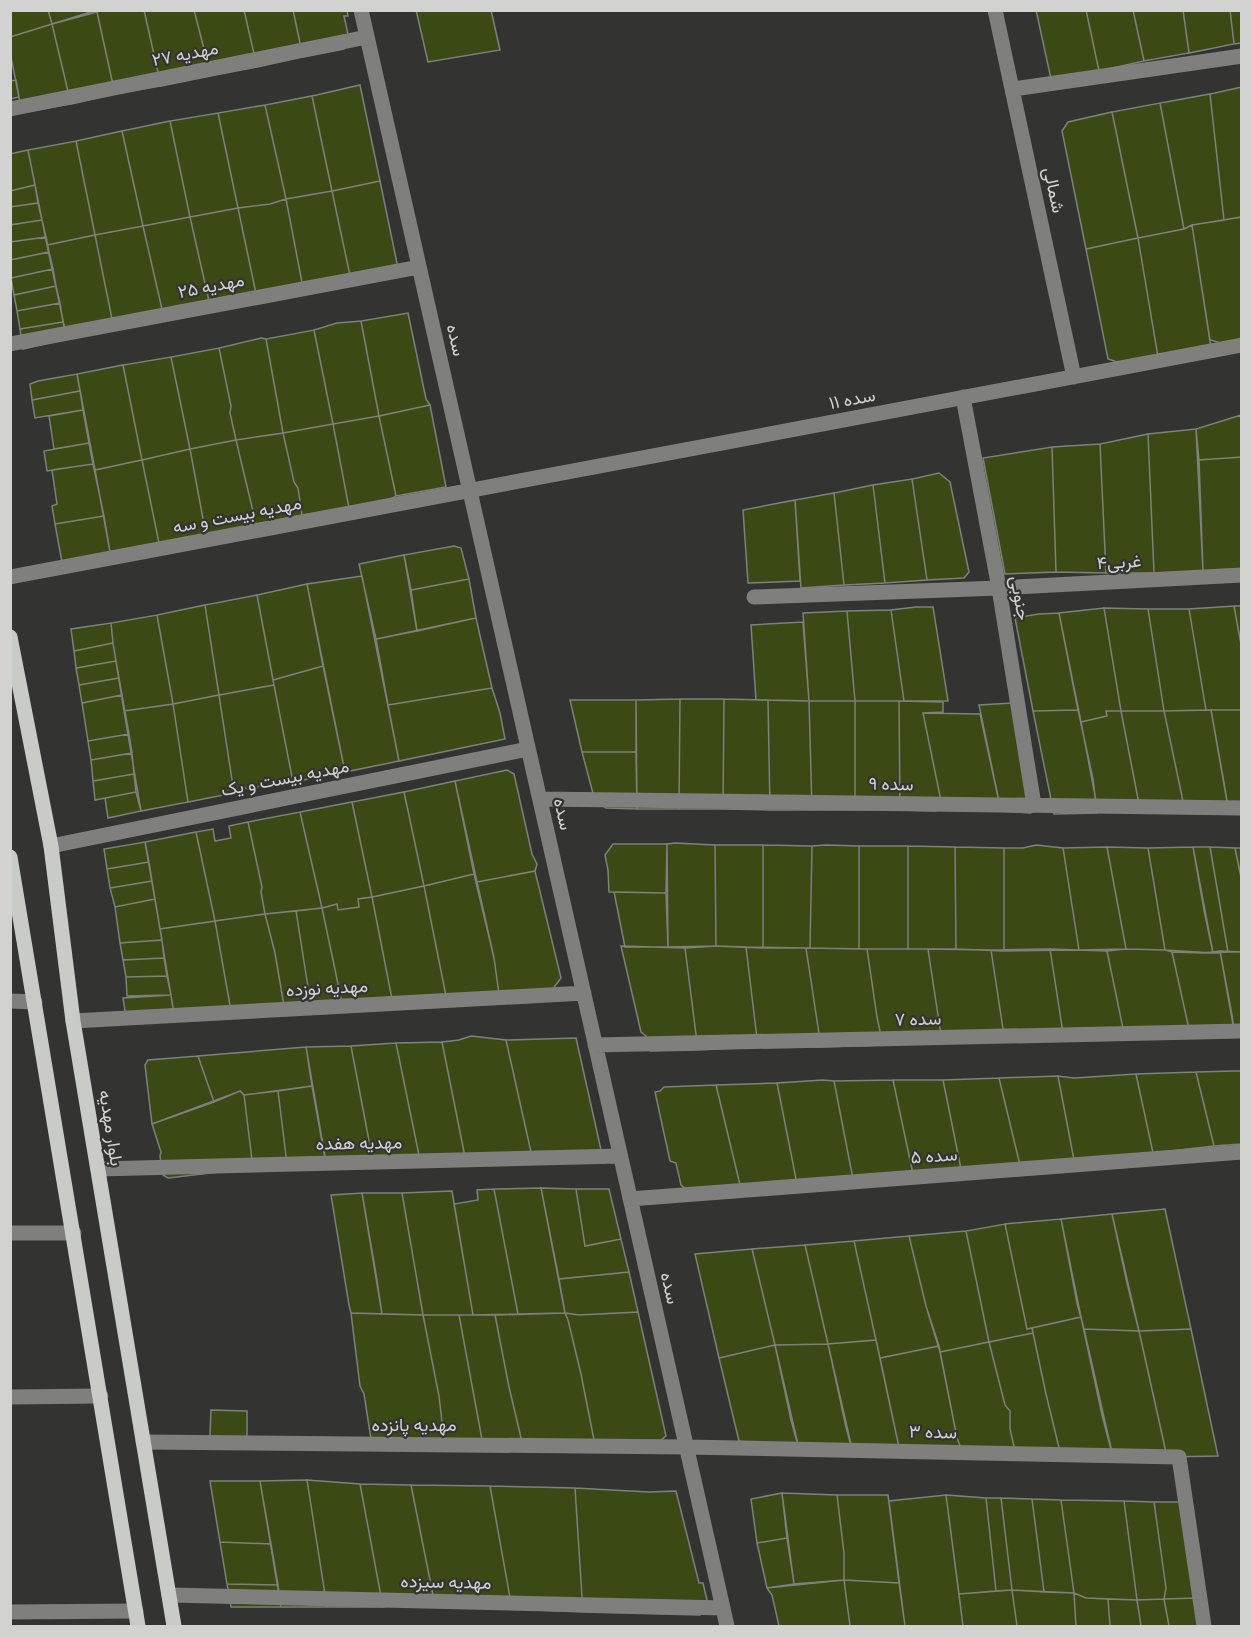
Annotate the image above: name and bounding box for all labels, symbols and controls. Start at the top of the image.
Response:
street label: مهدیه ۲۷ [150,37,220,71]
street label: شمالی [1038,165,1070,215]
street label: مهدیه ۲۵ [176,269,246,303]
street label: سده [443,322,470,358]
street label: سده ۱۱ [827,384,877,413]
street label: مهدیه بیست و سه [171,492,303,538]
street label: غربی۴ [1096,550,1142,574]
street label: جنوبی [1005,574,1035,622]
street label: مهدیه بیست و یک [219,755,351,801]
street label: سده ۹ [868,773,914,794]
street label: سده [550,796,577,832]
street label: مهدیه نوزده [285,975,369,1001]
street label: سده ۷ [894,1008,942,1029]
street label: بلوار مهدیه [94,1088,128,1168]
street label: مهدیه هفده [316,1131,402,1155]
street label: سده ۵ [910,1143,958,1168]
street label: سده [657,1270,684,1306]
street label: مهدیه پانزده [371,1414,457,1437]
street label: سده ۳ [909,1421,957,1442]
street label: مهدیه سیزده [400,1570,492,1594]

